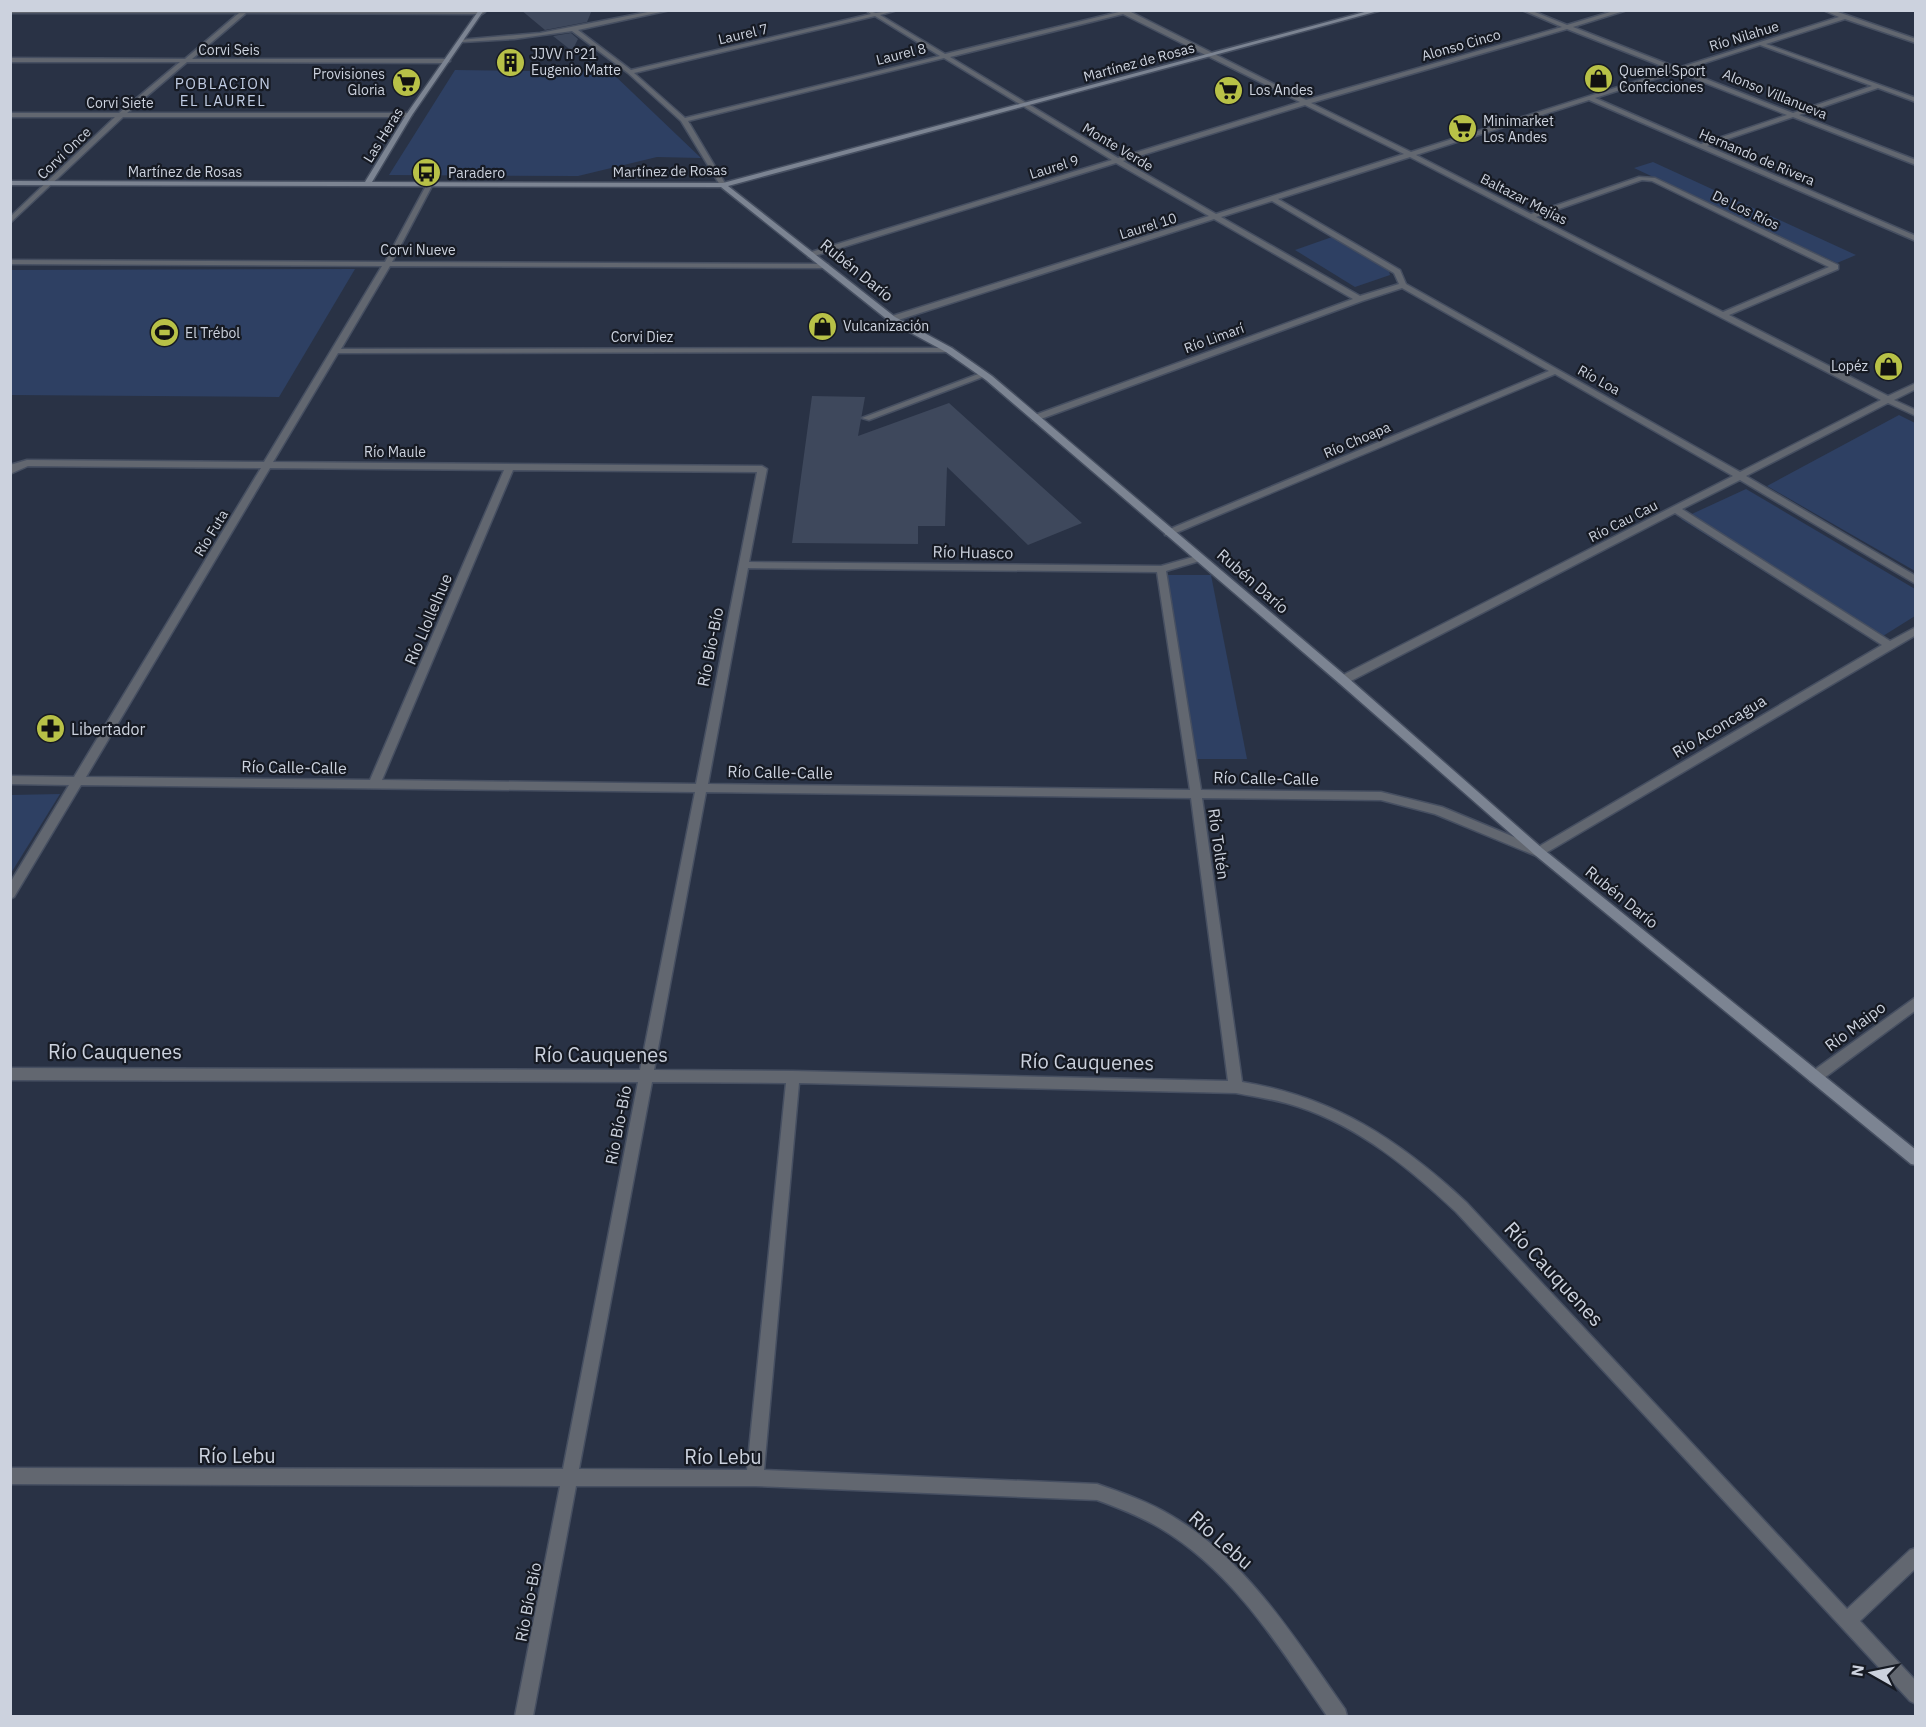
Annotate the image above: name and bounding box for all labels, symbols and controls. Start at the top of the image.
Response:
street label: Río Nilahue [1707,17,1781,55]
street label: Laurel 7 [716,20,770,48]
street label: Alonso Cinco [1419,25,1503,65]
street label: Martínez de Rosas [1081,38,1197,86]
street label: Laurel 8 [874,39,928,69]
street label: Corvi Seis [198,41,260,59]
place label: JJVV n°21 Eugenio Matte [531,45,621,79]
building icon: JJVV n°21 Eugenio Matte [494,46,526,78]
place label: Quemel Sport Confecciones [1619,62,1706,96]
shop icon: Quemel Sport Confecciones [1582,63,1614,95]
place label: Provisiones Gloria [313,65,386,99]
street label: Alonso Villanueva [1720,65,1830,123]
supermarket icon: Provisiones Gloria [390,66,422,98]
district label: POBLACION EL LAUREL [175,74,271,110]
supermarket icon: Los Andes [1212,74,1244,106]
place label: Los Andes [1249,81,1314,99]
street label: Corvi Siete [86,94,154,112]
street label: Las Heras [359,104,407,166]
place label: Minimarket Los Andes [1483,112,1554,146]
supermarket icon: Minimarket Los Andes [1446,113,1478,145]
street label: Monte Verde [1079,119,1157,175]
street label: Corvi Once [33,123,95,183]
street label: Hernando de Rivera [1696,124,1818,190]
street label: Laurel 9 [1027,151,1081,183]
bus stop icon: Paradero [411,157,443,189]
street label: Martínez de Rosas [613,161,728,181]
street label: Martínez de Rosas [128,163,242,181]
place label: Paradero [448,164,505,182]
street label: Baltazar Mejías [1477,169,1571,229]
street label: De Los Ríos [1710,186,1783,234]
street label: Laurel 10 [1117,209,1179,243]
street label: Rubén Darío [816,234,898,306]
street label: Corvi Nueve [380,241,456,259]
shop icon: Vulcanización [806,310,838,342]
sports icon: El Trébol [148,317,180,349]
place label: Vulcanización [843,317,929,335]
street label: Río Limarí [1182,319,1247,357]
place label: El Trébol [185,324,240,342]
street label: Corvi Diez [611,328,674,346]
shop icon: Lopéz [1873,350,1905,382]
place label: Lopéz [1831,357,1868,375]
street label: Río Loa [1575,361,1624,399]
street label: Río Choapa [1321,418,1394,462]
street label: Río Maule [364,443,426,461]
street label: Río Cau Cau [1585,496,1661,546]
street label: Río Futa [190,506,232,560]
street label: Río Huasco [933,541,1014,563]
street label: Rubén Darío [1213,544,1293,618]
street label: Río Llollelhue [400,570,456,668]
street label: Río Bío-Bío [693,606,727,688]
street label: Río Aconcagua [1668,690,1770,762]
pharmacy icon: Libertador [34,713,66,745]
place label: Libertador [71,719,145,739]
street label: Río Calle-Calle [241,756,347,778]
street label: Río Calle-Calle [727,761,833,783]
street label: Río Calle-Calle [1213,767,1319,789]
street label: Río Toltén [1204,807,1234,881]
street label: Rubén Darío [1581,861,1663,933]
street label: Río Maipo [1821,997,1889,1055]
street label: Río Cauquenes [48,1038,182,1065]
street label: Río Cauquenes [534,1041,668,1068]
street label: Río Cauquenes [1020,1047,1154,1076]
street label: Río Bío-Bío [601,1084,635,1166]
street label: Río Cauquenes [1499,1215,1610,1332]
street label: Río Lebu [198,1442,276,1469]
street label: Río Lebu [684,1443,762,1470]
street label: Río Lebu [1183,1504,1259,1575]
street label: Río Bío-Bío [511,1561,545,1643]
north arrow [1842,1643,1902,1703]
text: N [1846,1663,1868,1678]

